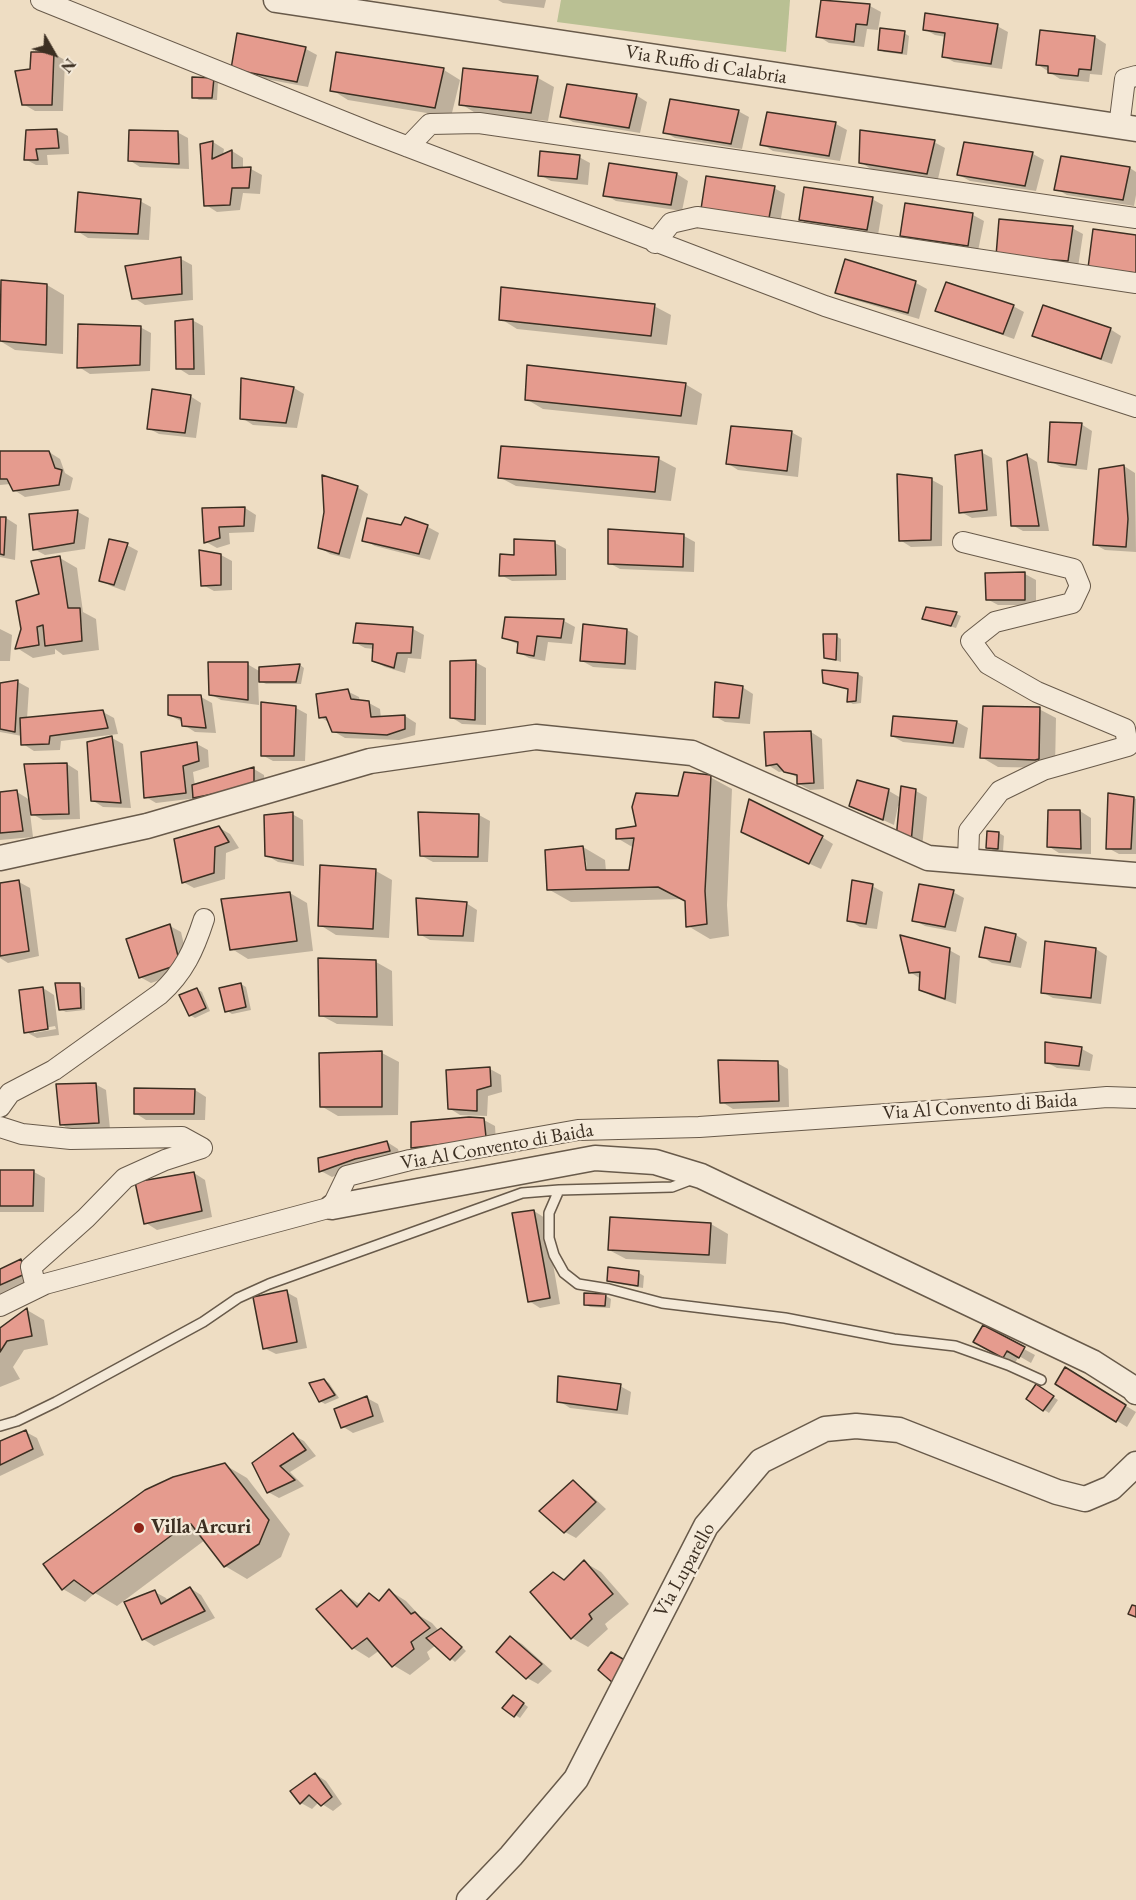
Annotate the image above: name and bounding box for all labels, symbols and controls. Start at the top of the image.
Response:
north arrow [24,24,84,84]
street label: Via Ruffo di Calabria [623,40,789,90]
text: N [56,54,81,77]
street label: Via Al Convento di Baida [882,1088,1078,1126]
street label: Via Al Convento di Baida [399,1118,595,1176]
place label: Villa Arcuri [151,1516,251,1540]
street label: Via Luparello [649,1519,721,1621]
marker: Villa Arcuri [132,1521,146,1535]

